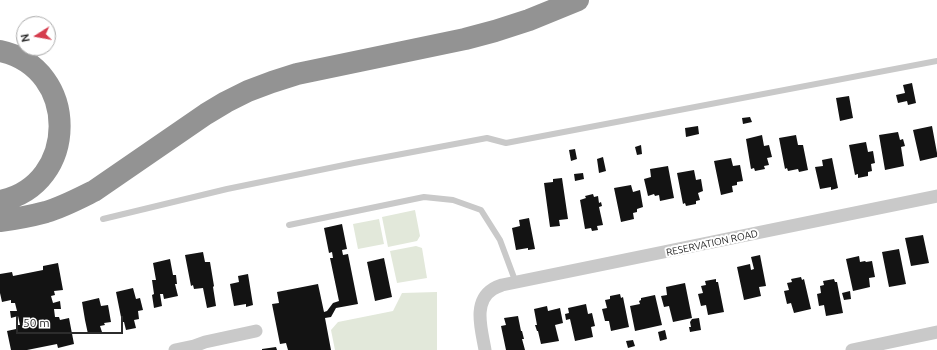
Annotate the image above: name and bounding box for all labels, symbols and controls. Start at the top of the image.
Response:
north arrow [16,16,56,56]
text: N [19,33,32,43]
street label: RESERVATION ROAD [665,227,759,259]
scale bar [18,308,125,334]
text: 50 m [23,316,50,329]

